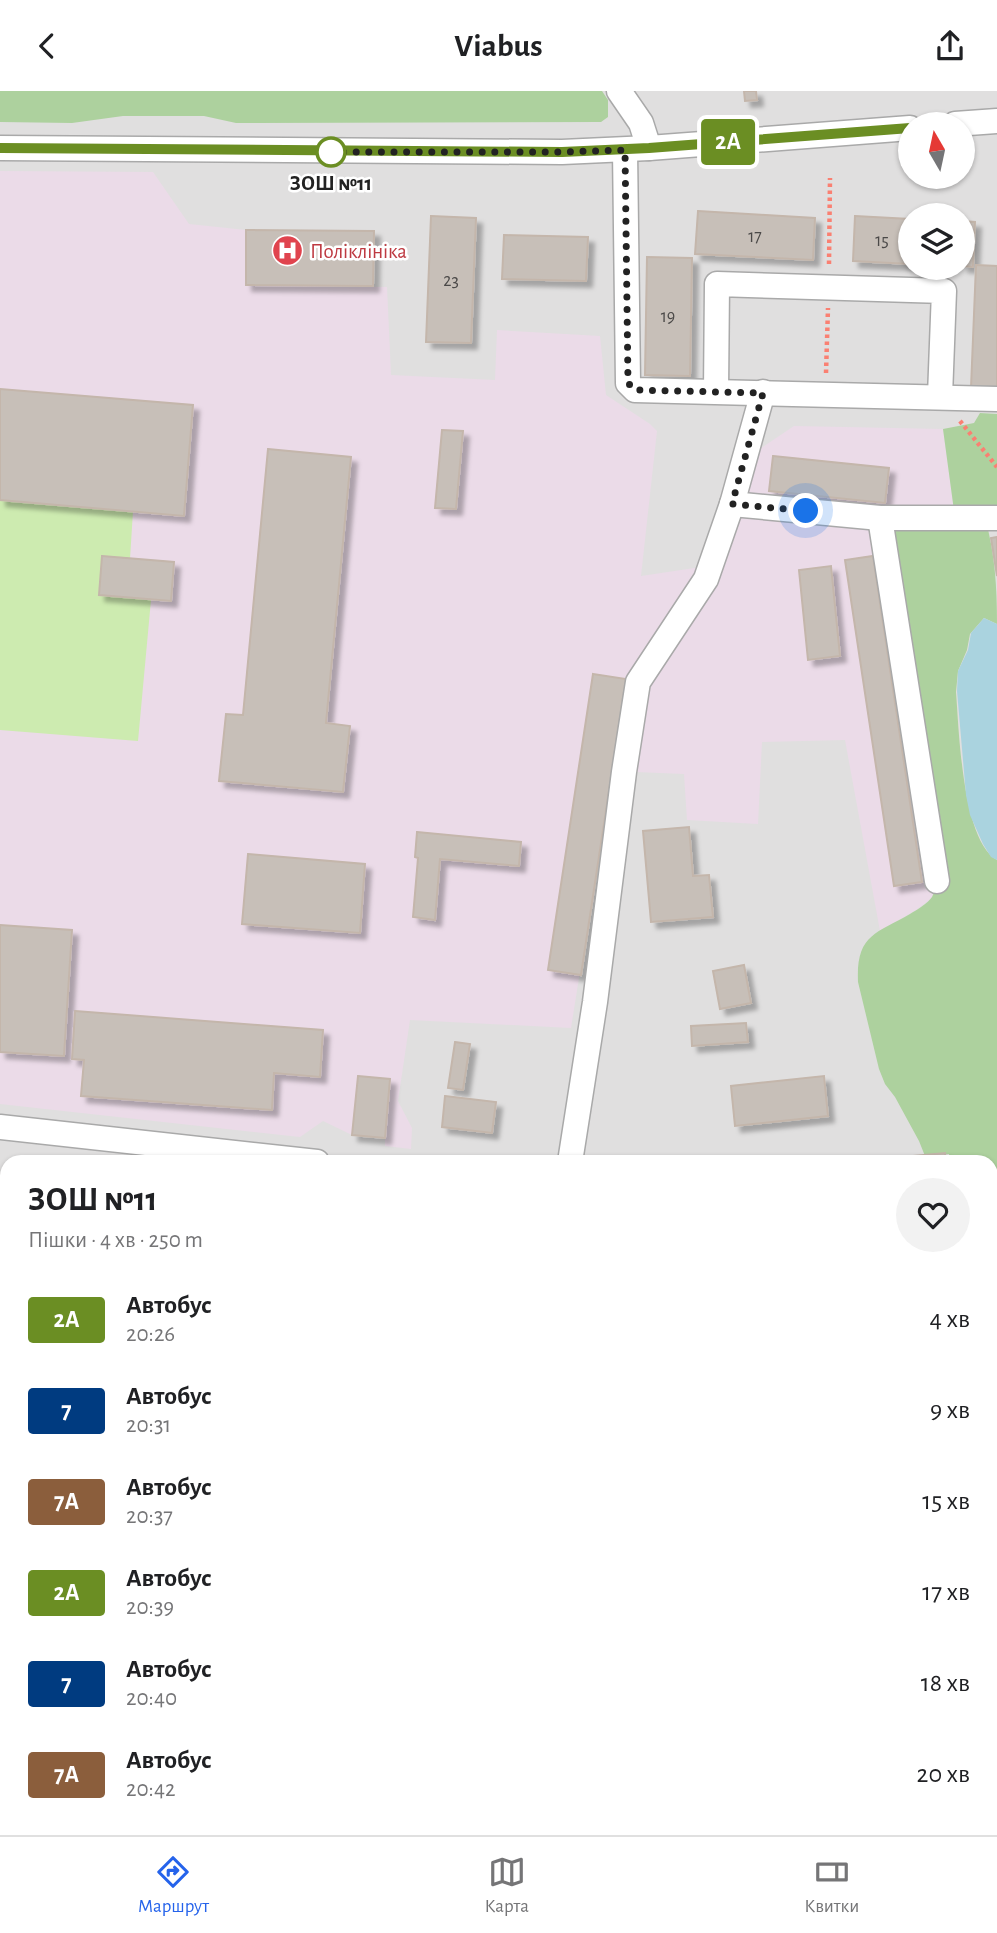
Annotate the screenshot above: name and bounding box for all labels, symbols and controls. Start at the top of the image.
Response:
icon: back [28,27,66,65]
icon: share [931,27,969,65]
text: Viabus [454,30,543,62]
north arrow [898,112,975,189]
map controls [898,112,975,280]
line badge: 2А [696,119,760,165]
text: 2А [715,130,741,154]
marker: ЗОШ №11 [316,137,346,167]
place label: ЗОШ №11 [290,173,372,194]
button: layers [898,203,975,280]
house number: 17 [748,228,762,246]
house number: 15 [875,232,889,250]
hospital icon: Поліклініка [270,234,304,268]
place label: Поліклініка [310,241,407,262]
house number: 23 [443,272,459,290]
house number: 19 [661,308,675,326]
your location [788,493,823,528]
button: heart [896,1178,970,1252]
text: ЗОШ №11 [28,1184,157,1217]
text: Пішки · 4 хв · 250 m [28,1229,203,1252]
text: Автобус [126,1292,212,1318]
text: 4 хв [930,1306,970,1332]
text: 2А [54,1308,79,1332]
text: 20:26 [126,1323,175,1346]
text: Автобус [126,1383,212,1409]
text: 9 хв [930,1397,970,1423]
text: 7 [61,1399,72,1423]
text: 20:31 [126,1414,171,1437]
text: Автобус [126,1474,212,1500]
text: 15 хв [922,1488,970,1514]
text: 7А [54,1490,79,1514]
text: 20:37 [126,1505,173,1528]
text: Автобус [126,1565,212,1591]
text: 17 хв [922,1579,970,1605]
text: 2А [54,1581,79,1605]
text: 20:39 [126,1596,174,1619]
text: Автобус [126,1656,212,1682]
text: 18 хв [921,1670,970,1696]
text: 7 [61,1672,72,1696]
text: 20:40 [126,1687,177,1710]
text: Автобус [126,1747,212,1773]
text: 20 хв [917,1761,970,1787]
text: 7А [54,1763,79,1787]
text: 20:42 [126,1778,175,1801]
tab: Маршрут [138,1853,209,1918]
tab: Карта [484,1853,529,1918]
tab: Квитки [804,1853,859,1918]

